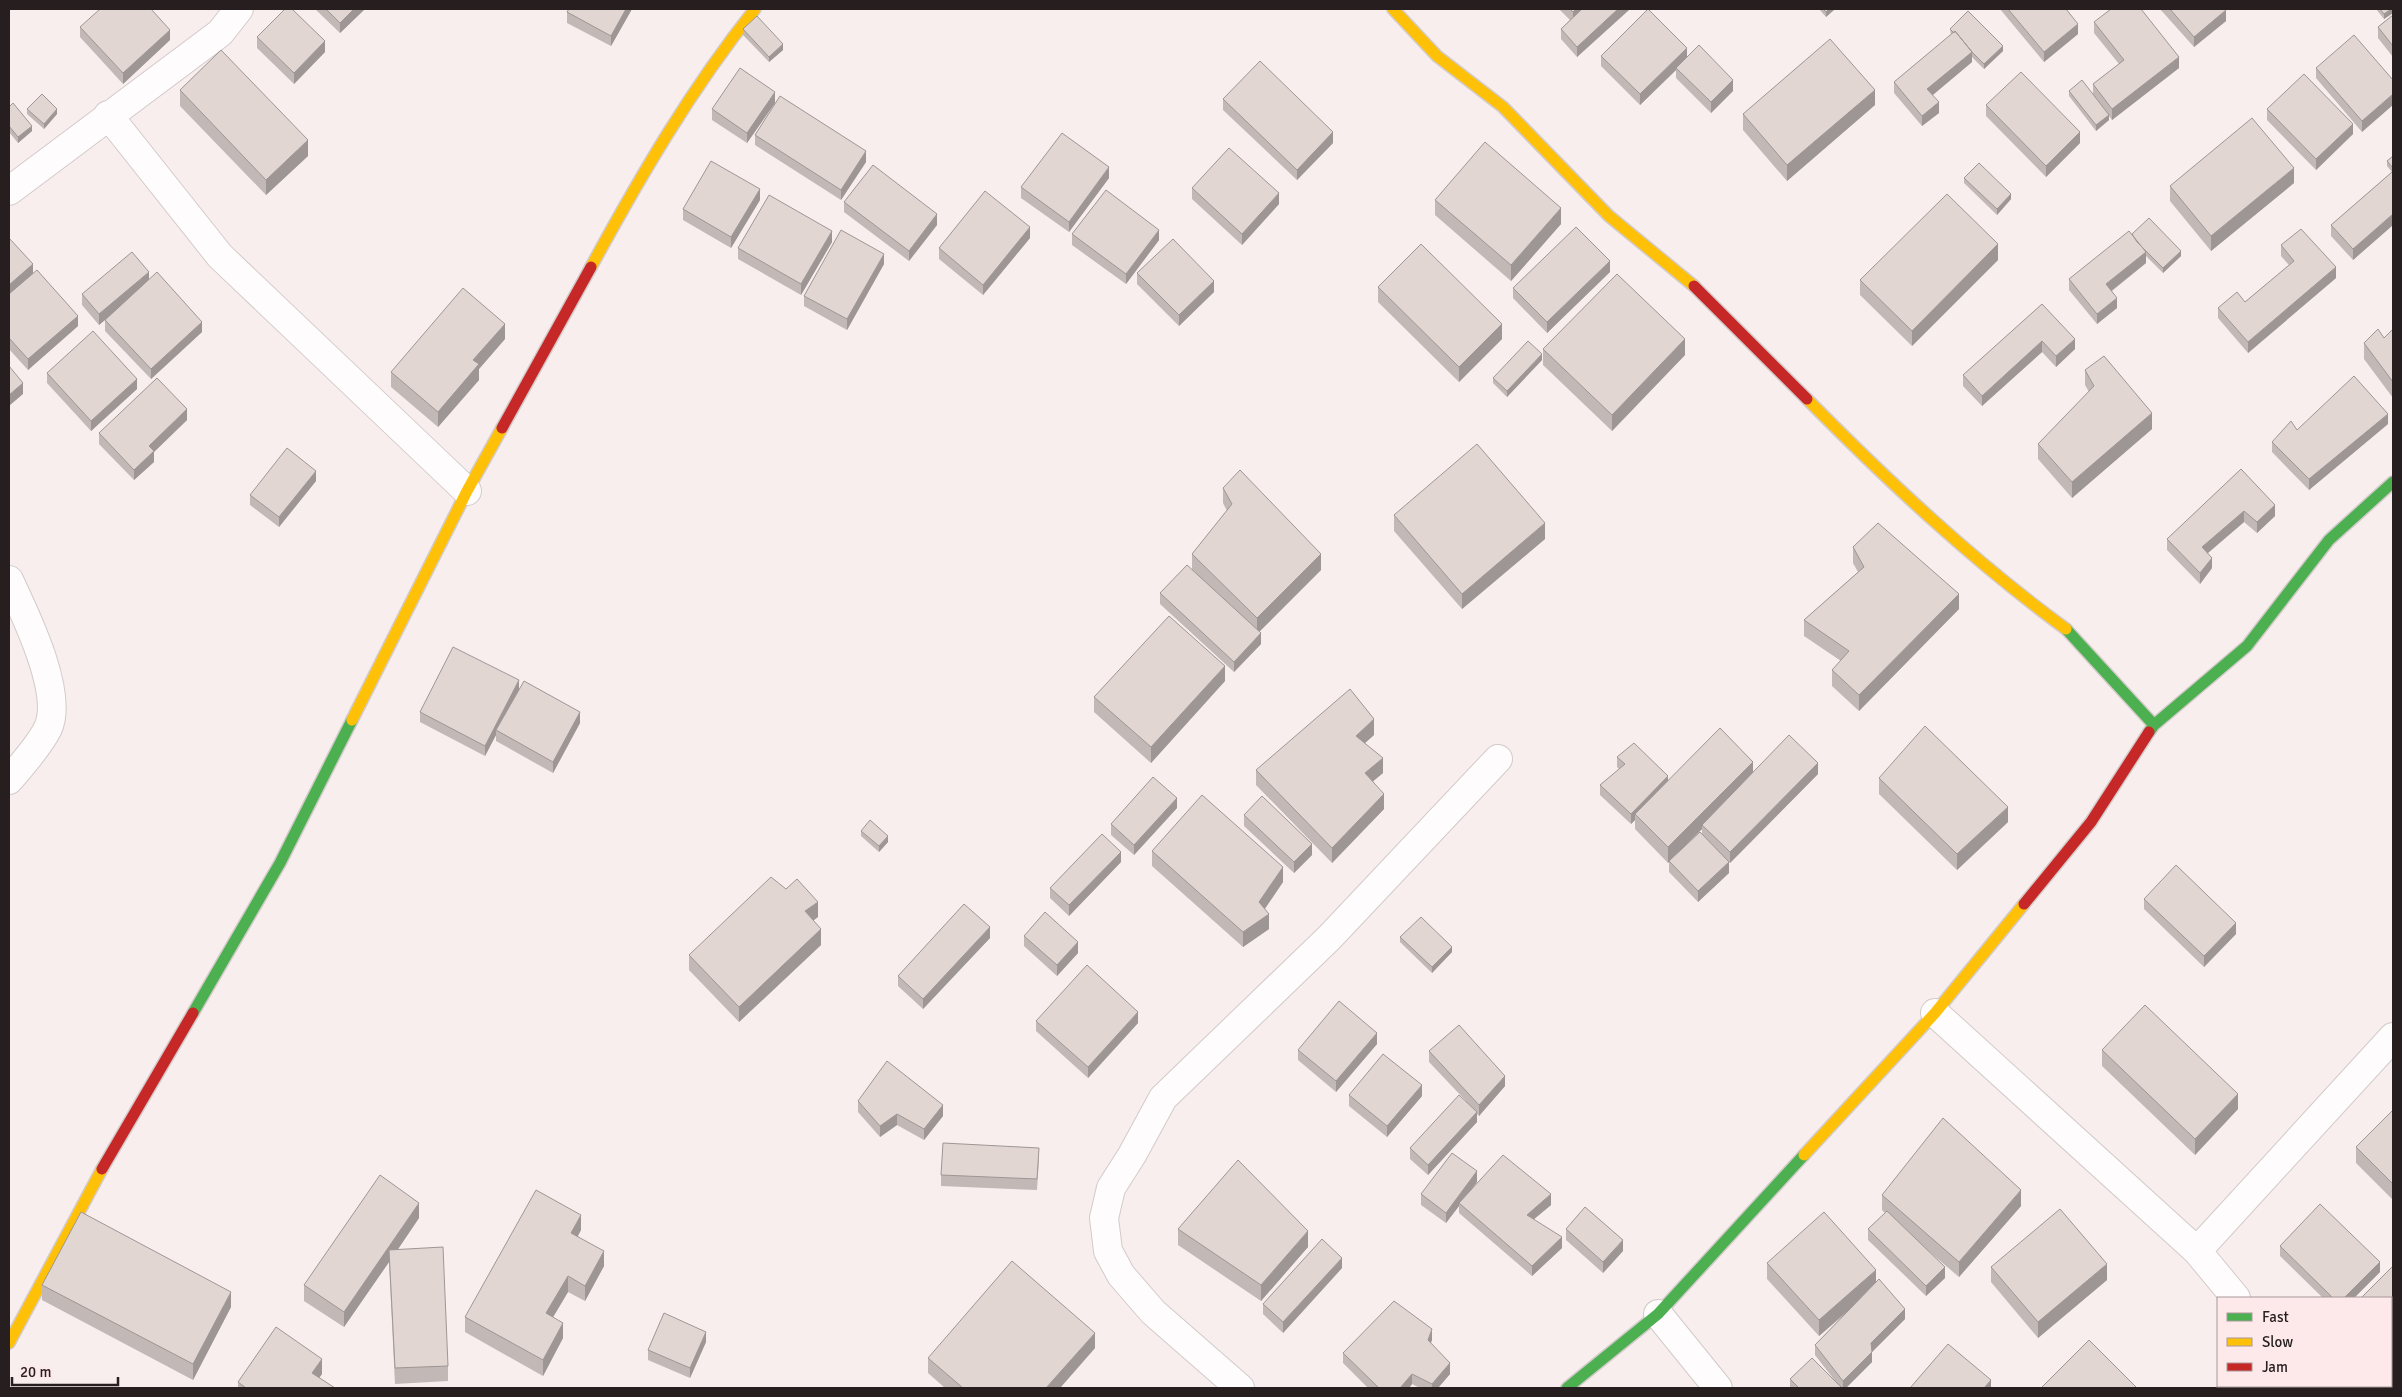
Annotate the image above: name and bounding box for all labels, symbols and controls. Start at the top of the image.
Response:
legend [2217,1297,2392,1387]
text: Fast [2262,1308,2289,1326]
text: Slow [2262,1333,2293,1351]
scale bar [12,1354,119,1386]
text: Jam [2262,1358,2288,1376]
text: 20 m [20,1363,51,1381]

